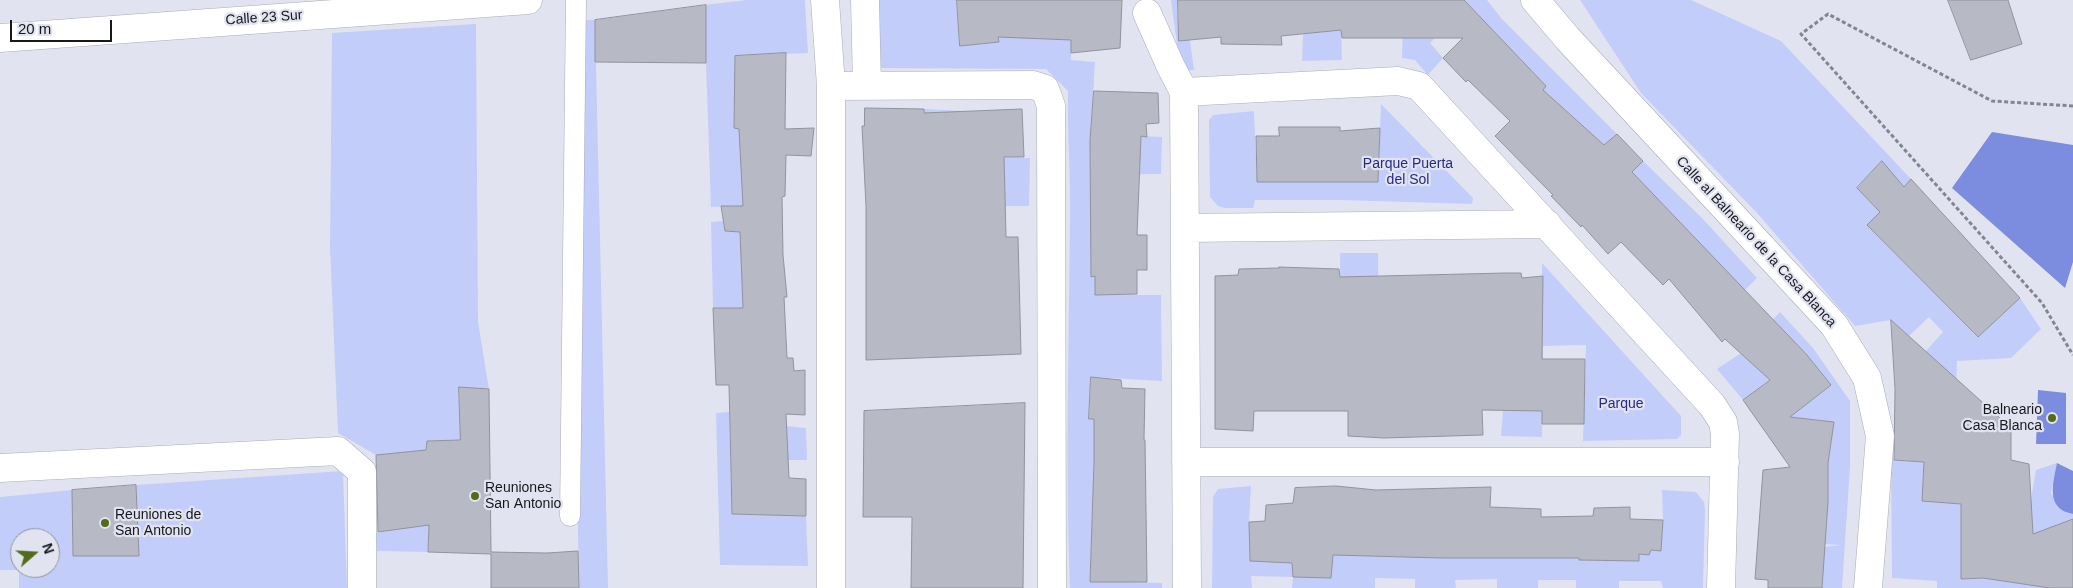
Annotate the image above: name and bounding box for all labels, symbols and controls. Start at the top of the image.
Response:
street label: Calle 23 Sur [225,7,303,29]
scale bar [12,10,115,42]
text: 20 m [18,20,51,37]
street label: Calle al Balneario de la Casa Blanca [1672,153,1840,331]
park label: Parque Puerta del Sol [1363,156,1453,188]
park label: Parque [1598,396,1644,412]
place label: Balneario Casa Blanca [1963,402,2042,434]
marker: Balneario Casa Blanca [2046,412,2058,424]
place label: Reuniones San Antonio [485,480,561,512]
marker: Reuniones San Antonio [469,490,481,502]
place label: Reuniones de San Antonio [115,507,201,540]
marker: Reuniones de San Antonio [99,517,111,529]
north arrow [10,528,60,578]
text: N [39,541,57,556]

